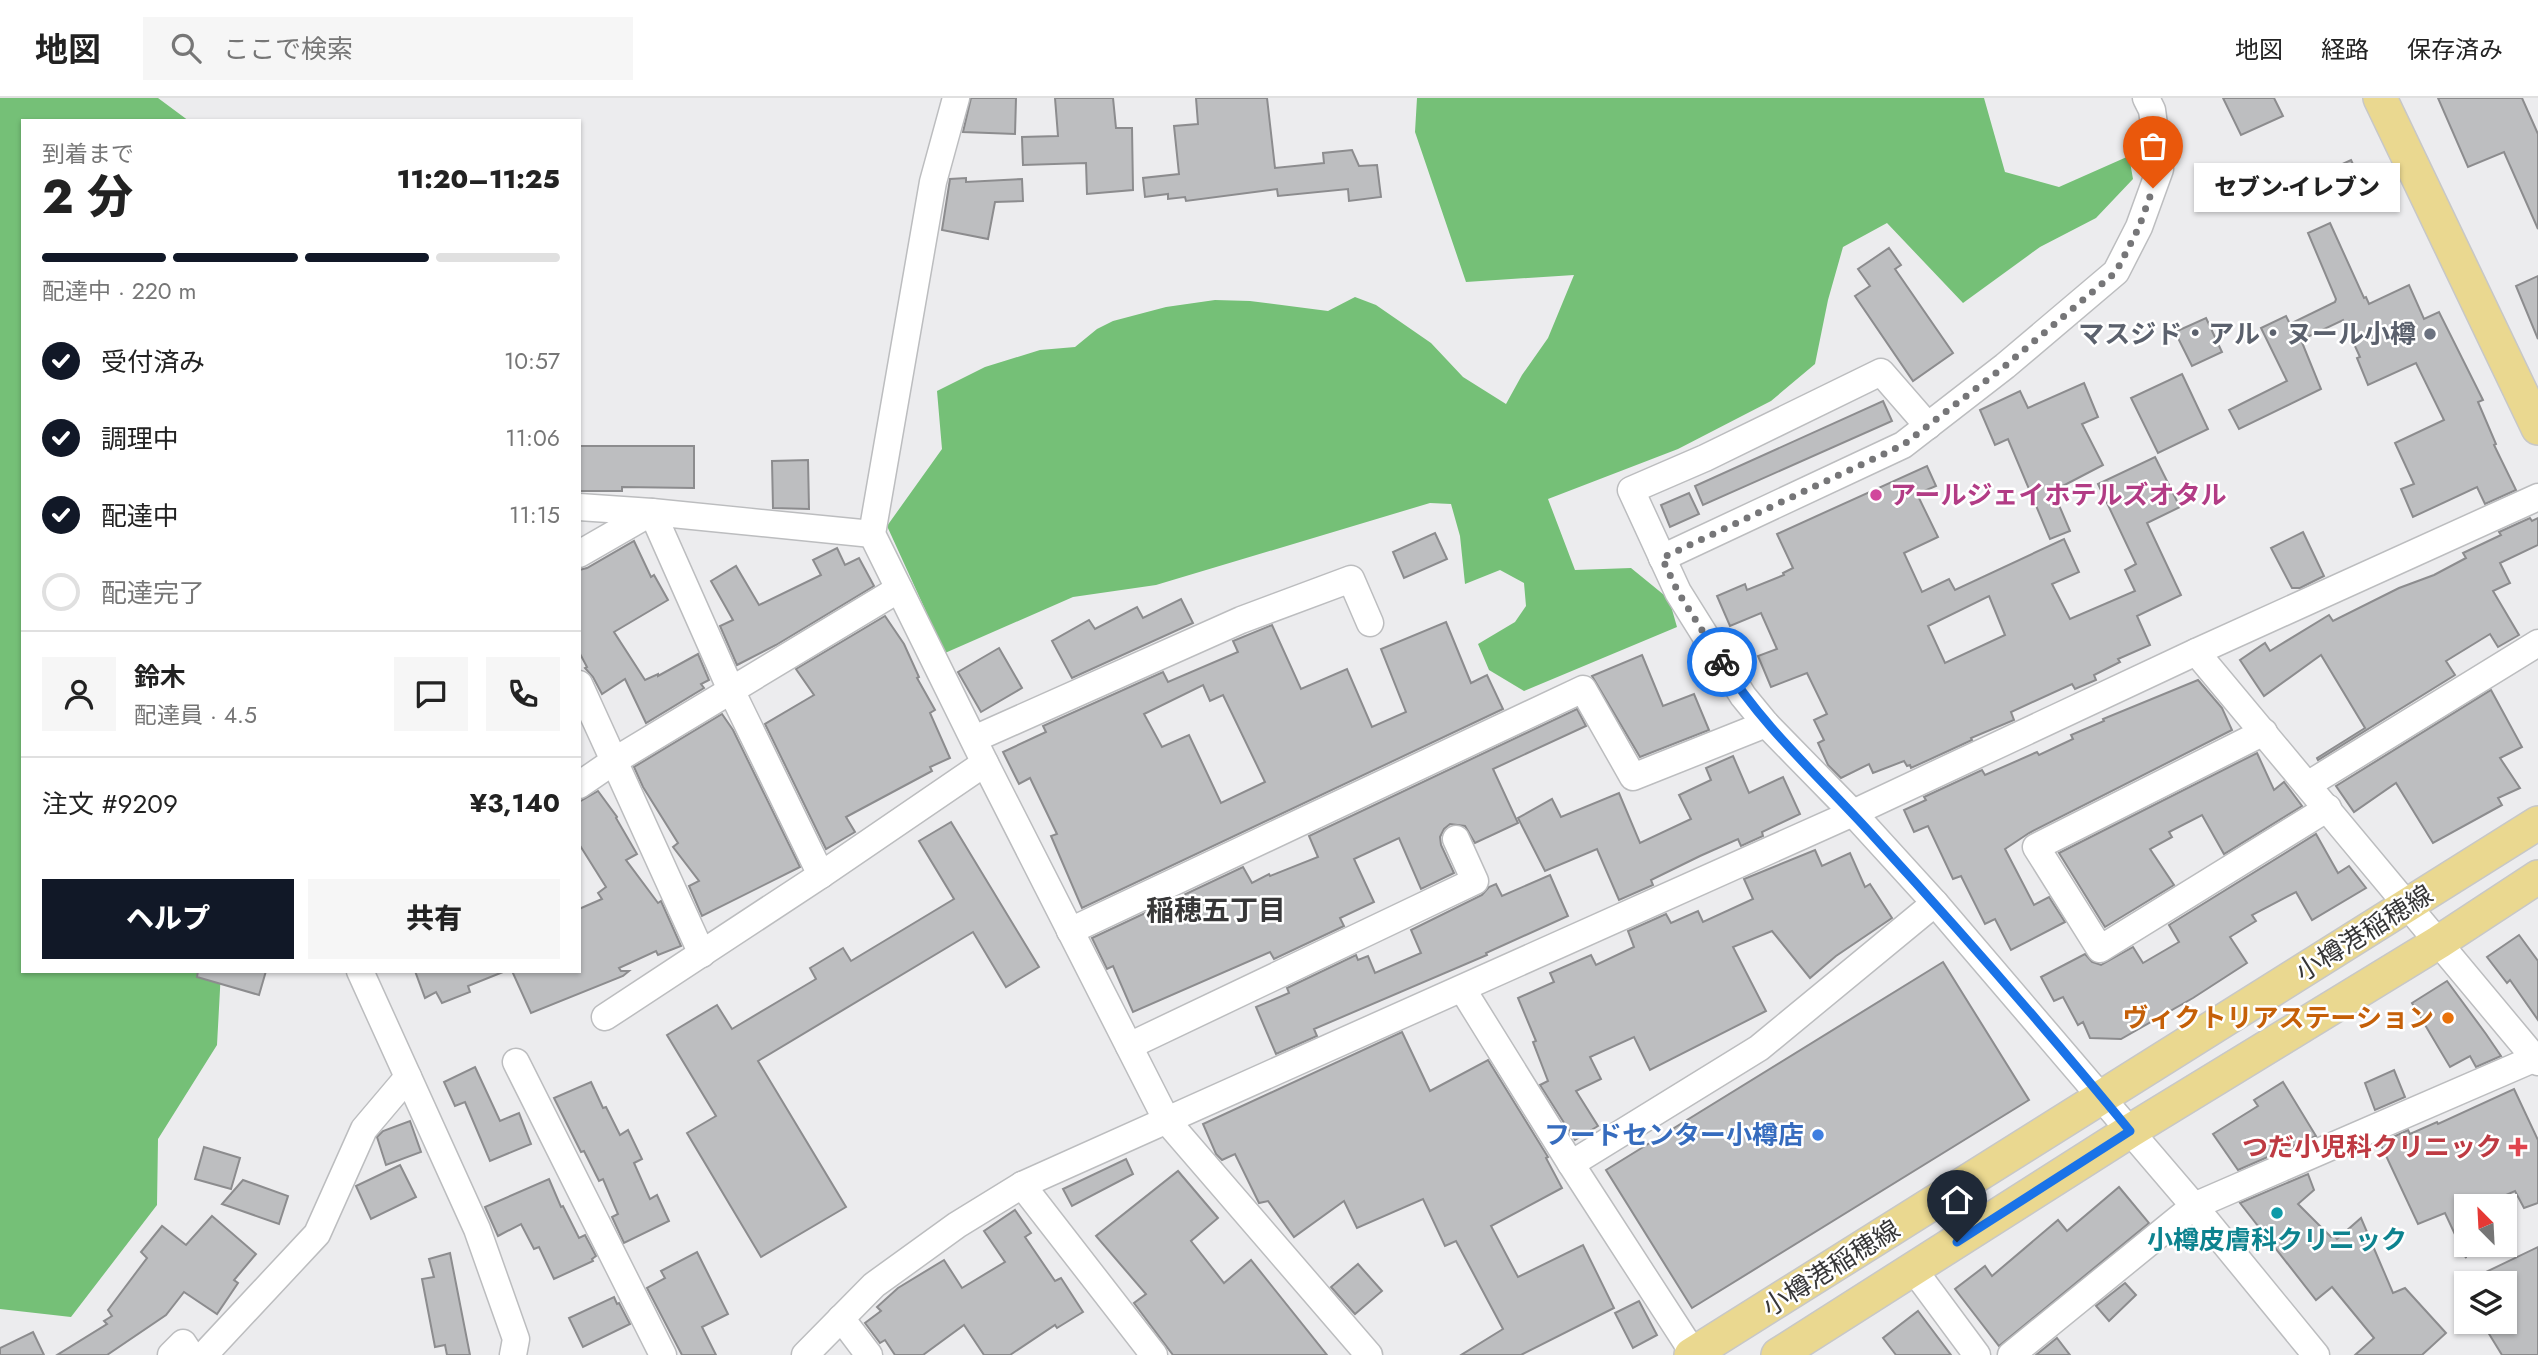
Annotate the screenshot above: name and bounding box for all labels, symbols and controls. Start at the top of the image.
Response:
search box [143,17,633,80]
text: 地図 [35,26,101,73]
icon: search [167,29,205,67]
text: ここで検索 [223,30,353,68]
text: 地図 [2235,32,2283,67]
text: 経路 [2321,32,2369,67]
text: 保存済み [2407,32,2503,67]
pin [2123,116,2183,188]
icon: bag [2134,127,2172,165]
text: 到着まで [42,137,134,171]
text: 11:20–11:25 [397,160,560,198]
text: 2 分 [42,164,133,230]
callout: セブン-イレブン [2195,164,2402,212]
text: セブン-イレブン [2214,170,2380,204]
text: 配達中 · 220 m [42,274,197,308]
place label: マスジド・アル・ヌール小樽 [2078,315,2416,353]
marker: マスジド・アル・ヌール小樽 [2422,326,2438,342]
icon: check [42,342,80,380]
text: 受付済み [101,343,205,381]
text: 10:57 [504,344,560,378]
icon: check [42,419,80,457]
text: 調理中 [101,420,179,458]
text: 11:06 [505,421,560,455]
place label: アールジェイホテルズオタル [1890,476,2226,514]
marker: アールジェイホテルズオタル [1868,487,1884,503]
icon: check [42,496,80,534]
text: 配達中 [101,497,179,535]
text: 11:15 [509,498,560,532]
text: 配達完了 [101,574,205,612]
courier [1687,627,1757,697]
icon: bike [1703,643,1741,681]
button: person [42,657,116,731]
button: chat [394,657,468,731]
button: phone [486,657,560,731]
text: 鈴木 [134,658,186,696]
text: 配達員 · 4.5 [134,698,257,732]
text: ¥3,140 [470,784,560,822]
text: 注文 #9209 [42,785,178,823]
street label: 小樽港稲穂線 [2288,876,2440,990]
button: ヘルプ [42,879,294,959]
button: 共有 [308,879,560,959]
district label: 稲穂五丁目 [1146,890,1286,931]
place label: ヴィクトリアステーション [2123,999,2434,1037]
marker: ヴィクトリアステーション [2440,1010,2456,1026]
place label: フードセンター小樽店 [1544,1116,1804,1154]
marker: フードセンター小樽店 [1810,1127,1826,1143]
place label: つだ小児科クリニック [2242,1128,2502,1166]
marker: つだ小児科クリニック [2508,1137,2528,1157]
pin [1927,1170,1987,1242]
icon: home [1938,1181,1976,1219]
north arrow [2454,1194,2516,1256]
map controls [2454,1194,2517,1334]
marker: 小樽皮膚科クリニック [2269,1205,2285,1221]
street label: 小樽港稲穂線 [1755,1211,1907,1325]
place label: 小樽皮膚科クリニック [2147,1221,2407,1259]
button: layers [2454,1271,2517,1334]

